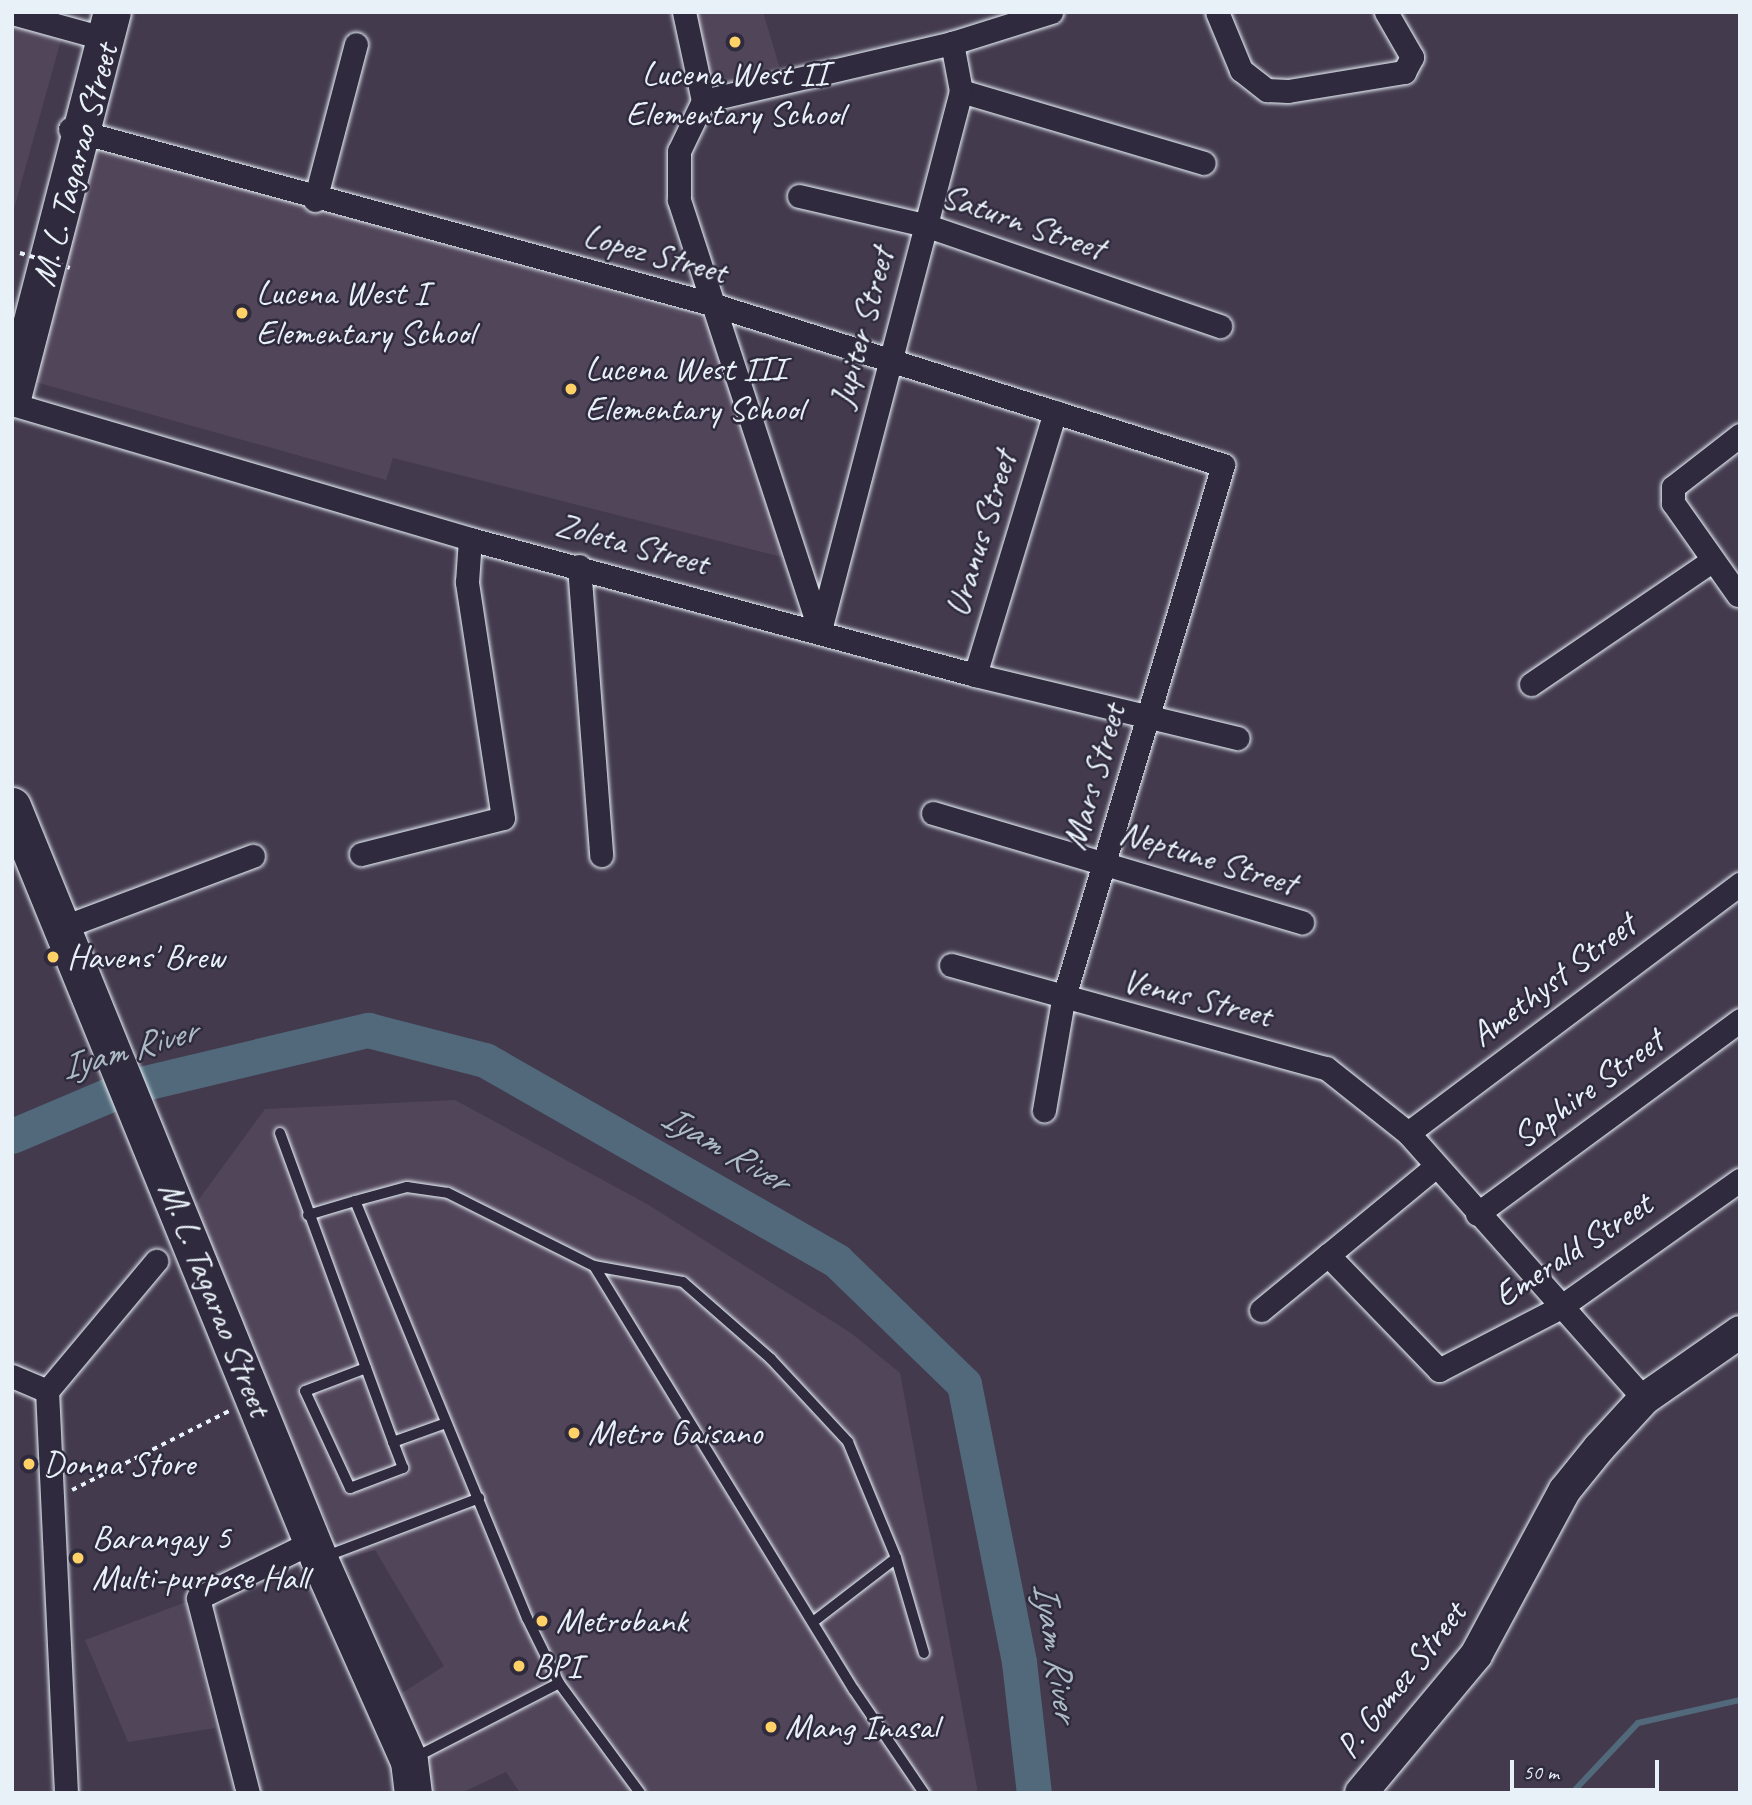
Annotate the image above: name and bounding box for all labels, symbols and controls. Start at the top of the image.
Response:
marker: Lucena West II Elementary School [727,34,743,50]
street label: M. L. Tagarao Street [22,39,128,291]
place label: Lucena West II Elementary School [626,53,844,135]
street label: Saturn Street [936,175,1110,269]
street label: Lopez Street [578,215,732,293]
street label: Jupiter Street [821,244,903,412]
place label: Lucena West I Elementary School [256,272,475,354]
marker: Lucena West I Elementary School [234,305,250,321]
place label: Lucena West III Elementary School [585,348,804,430]
marker: Lucena West III Elementary School [563,381,579,397]
street label: Uranus Street [936,446,1026,622]
street label: Zoleta Street [550,503,714,585]
street label: Mars Street [1053,699,1135,855]
street label: Neptune Street [1115,811,1301,905]
street label: Amethyst Street [1462,904,1644,1056]
place label: Havens' Brew [67,936,225,978]
marker: Havens' Brew [45,949,61,965]
street label: Venus Street [1118,959,1276,1037]
water label: Iyam River [55,1008,201,1090]
street label: Saphire Street [1504,1020,1672,1158]
water label: Iyam River [654,1094,796,1202]
street label: M. L. Tagarao Street [149,1175,281,1423]
street label: Emerald Street [1486,1183,1660,1317]
place label: Metro Gaisano [588,1412,763,1454]
marker: Metro Gaisano [566,1425,582,1441]
place label: Donna Store [43,1443,196,1485]
marker: Donna Store [21,1456,37,1472]
place label: Barangay 5 Multi-purpose Hall [92,1517,308,1599]
marker: Barangay 5 Multi-purpose Hall [70,1550,86,1566]
water label: Iyam River [1023,1579,1089,1723]
street label: P. Gomez Street [1327,1593,1475,1767]
place label: Metrobank [556,1600,687,1642]
marker: Metrobank [534,1613,550,1629]
place label: BPI [533,1645,581,1687]
marker: BPI [511,1658,527,1674]
place label: Mang Inasal [785,1706,939,1748]
marker: Mang Inasal [763,1719,779,1735]
scale bar [1514,1745,1663,1789]
text: 50 m [1523,1759,1559,1785]

